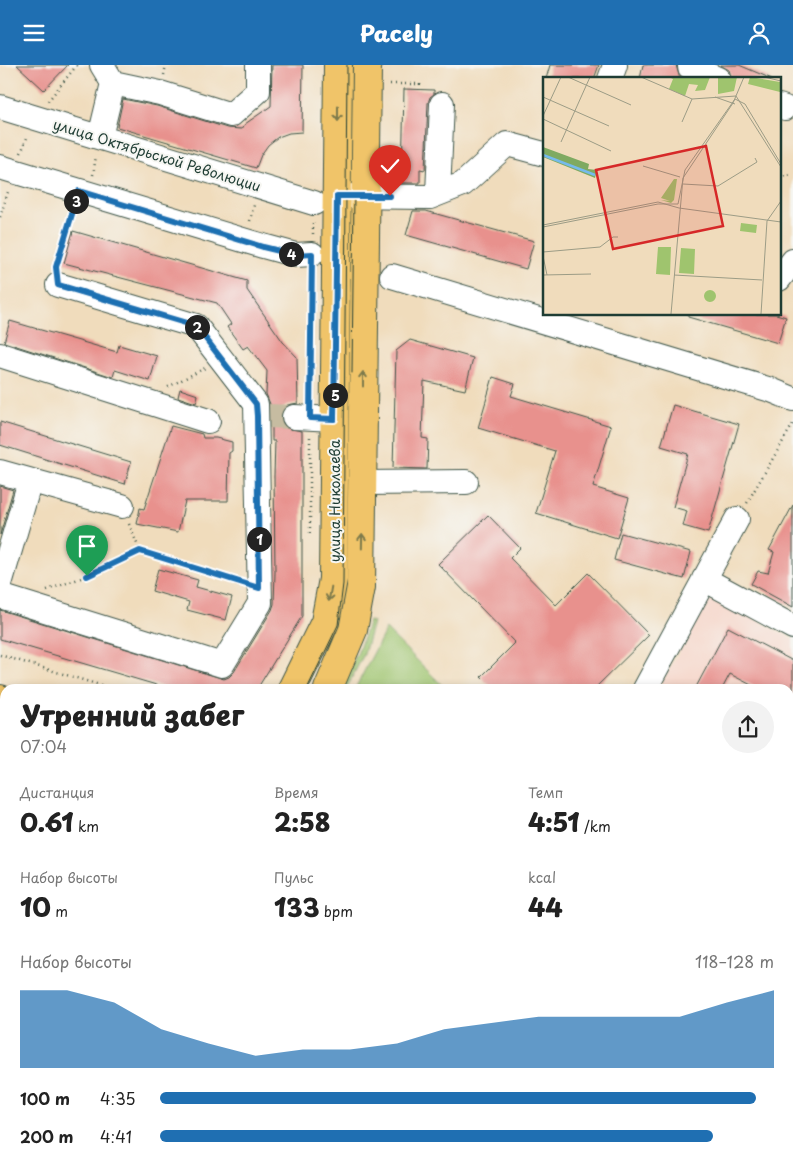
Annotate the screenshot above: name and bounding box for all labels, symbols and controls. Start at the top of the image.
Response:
text: Pacely [360,16,433,49]
icon: menu [20,19,48,47]
icon: person [745,19,773,47]
inset map [543,77,780,315]
one-way arrow [333,105,343,121]
street label: улица Октябрьской Революции [51,113,263,197]
pin [369,145,411,196]
icon: check [376,152,404,180]
pin: 3 [64,189,88,213]
text: 3 [72,191,81,212]
pin: 4 [278,241,304,267]
text: 4 [287,244,296,265]
pin: 2 [184,315,210,339]
text: 2 [193,317,202,338]
one-way arrow [359,371,368,387]
pin: 5 [322,383,348,407]
text: 5 [331,385,340,406]
street label: улица Николаева [324,439,345,562]
pin [66,525,108,576]
pin: 1 [246,527,272,551]
text: 1 [256,529,263,550]
icon: arrive [73,532,101,560]
one-way arrow [357,533,367,550]
one-way arrow [325,586,335,602]
text: Утренний забег [20,693,244,736]
button: share [722,701,774,753]
text: 07:04 [20,734,67,758]
text: Дистанция [20,782,94,803]
text: Время [274,782,319,803]
text: Темп [528,782,563,803]
text: 0.61 [20,803,73,841]
text: 2:58 [274,803,330,841]
text: 4:51 [528,803,579,841]
text: km [73,816,99,837]
text: /km [579,816,611,837]
text: Набор высоты [20,867,118,888]
text: Пульс [274,867,314,888]
text: kcal [528,867,556,888]
text: 10 [20,888,51,926]
text: 133 [274,888,319,926]
text: 44 [528,888,563,926]
text: m [51,901,68,922]
text: bpm [319,901,353,922]
text: Набор высоты [20,949,132,973]
text: 118–128 m [695,949,774,973]
text: 100 m [20,1086,70,1110]
text: 4:35 [100,1086,136,1110]
text: 200 m [20,1124,74,1148]
text: 4:41 [100,1124,132,1148]

